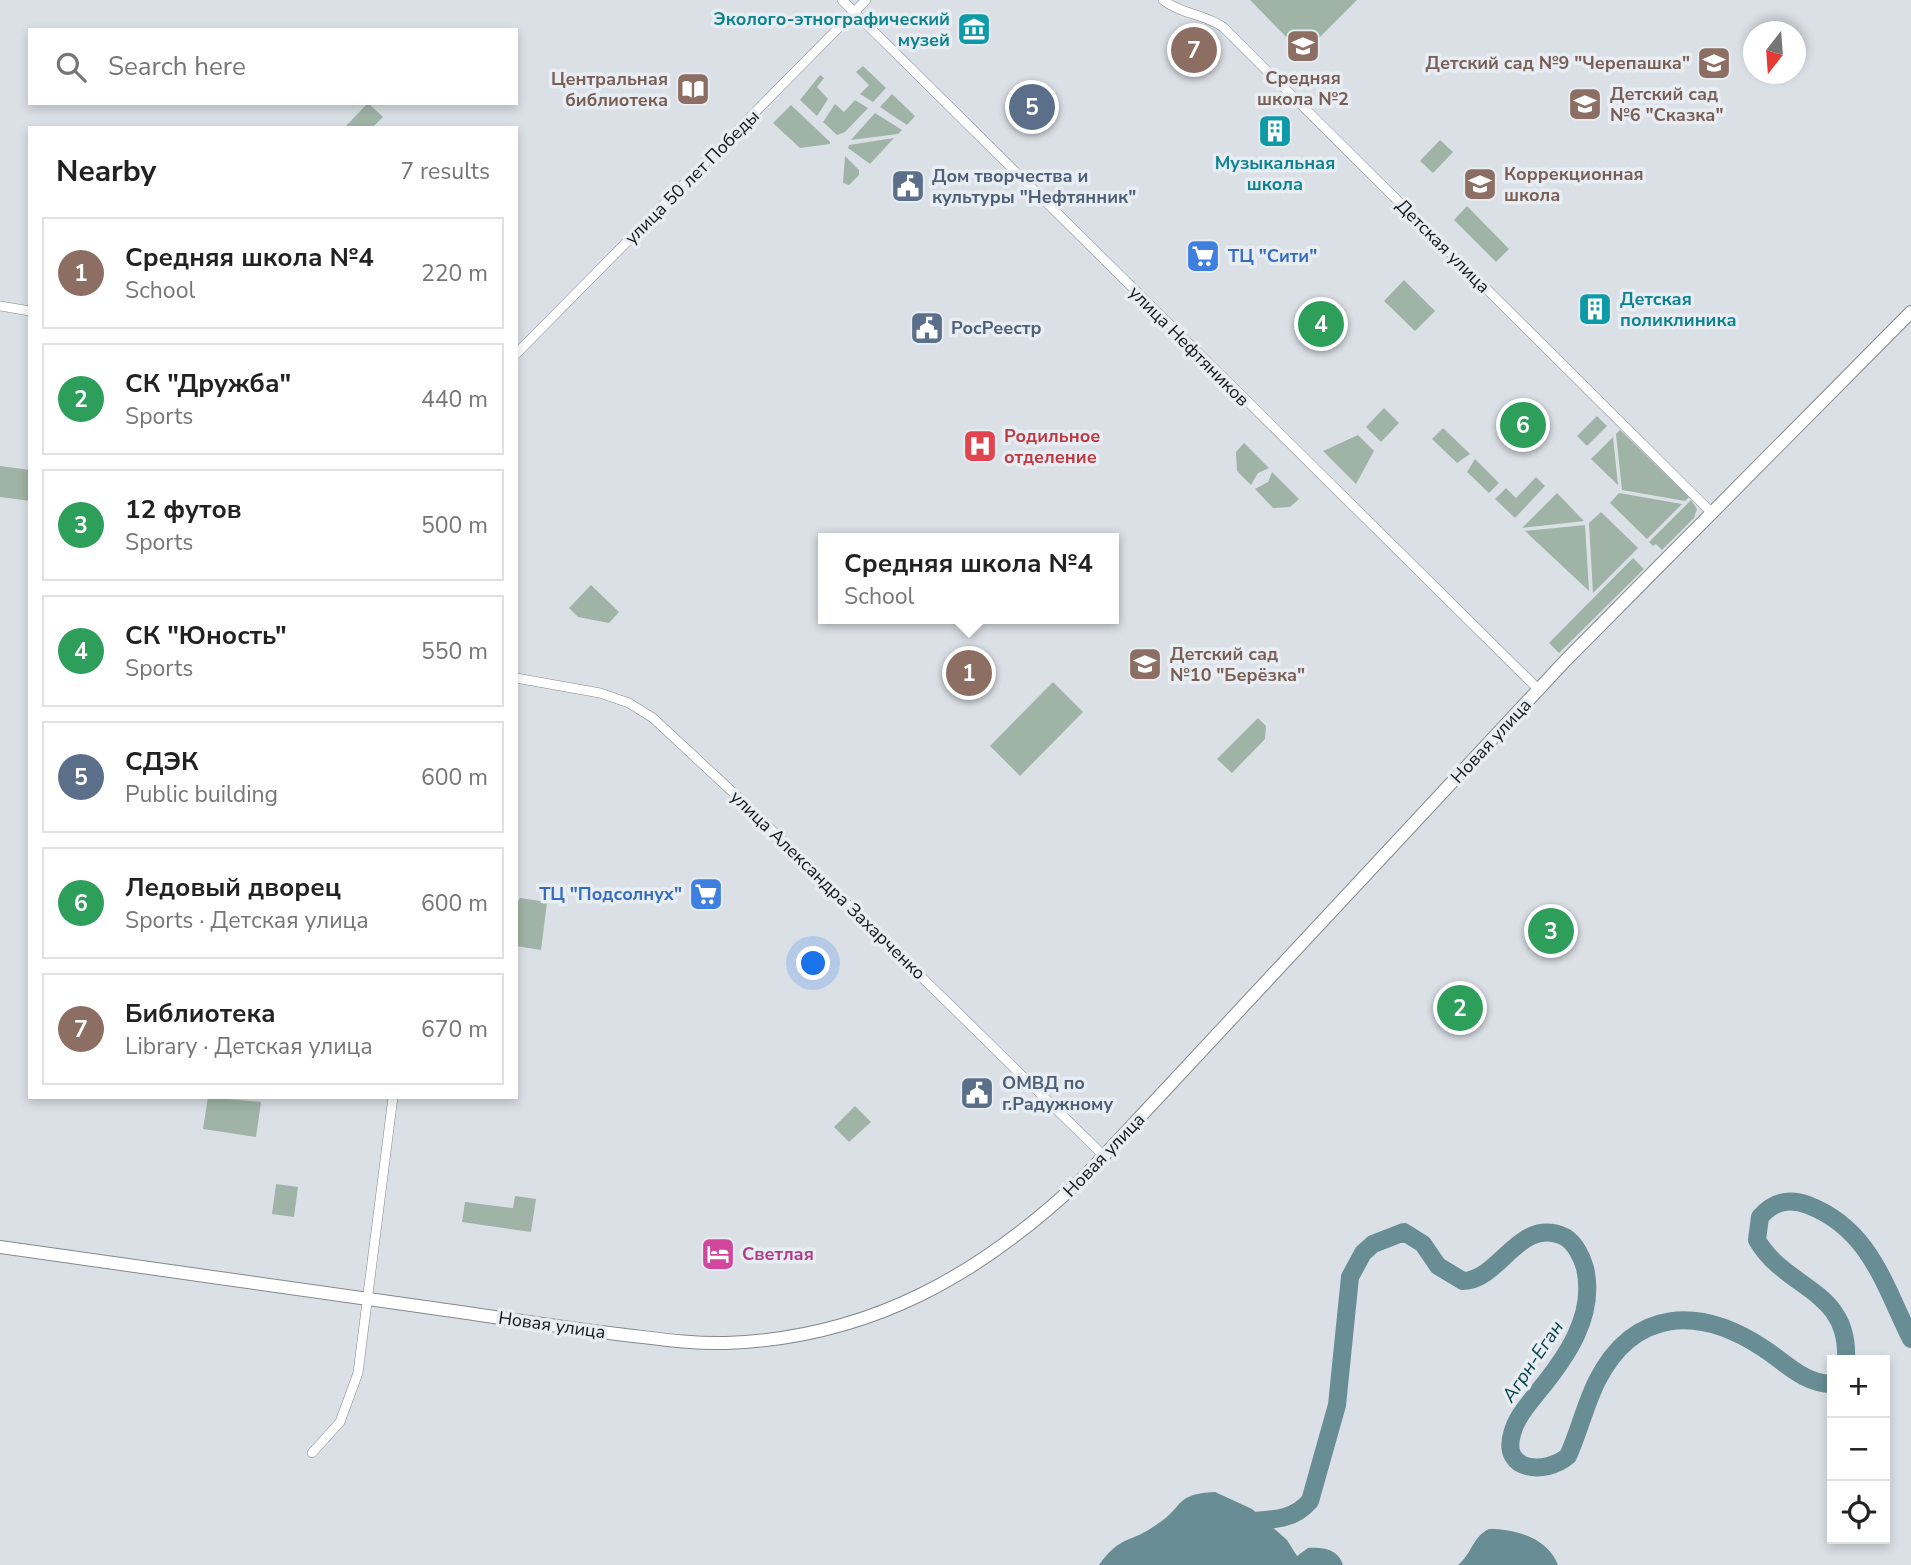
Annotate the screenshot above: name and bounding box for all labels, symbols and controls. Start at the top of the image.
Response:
place label: Эколого-этнографический музей [713,7,950,52]
museum icon: Эколого-этнографический музей [955,10,993,48]
north arrow [1743,21,1806,84]
pin: 7 [1171,24,1217,76]
school or university icon: Средняя школа №2 [1284,27,1322,65]
search box [28,28,518,105]
school or university icon: Детский сад №9 "Черепашка" [1695,44,1733,82]
icon: search [52,48,90,86]
text: Search here [108,49,246,84]
place label: Детский сад №9 "Черепашка" [1426,51,1690,75]
place label: Средняя школа №2 [1257,66,1349,111]
place label: Центральная библиотека [551,67,668,112]
library icon: Центральная библиотека [674,70,712,108]
pin: 5 [1009,81,1055,133]
place label: Детский сад №6 "Сказка" [1610,82,1724,127]
school or university icon: Детский сад №6 "Сказка" [1566,85,1604,123]
street label: улица 50 лет Победы [619,104,765,250]
building icon: Музыкальная школа [1256,112,1294,150]
text: Nearby [56,151,156,192]
place label: Музыкальная школа [1215,151,1335,196]
text: 7 results [400,156,490,187]
place label: Коррекционная школа [1504,162,1644,207]
place label: Дом творчества и культуры "Нефтянник" [932,164,1136,209]
school or university icon: Коррекционная школа [1461,165,1499,203]
public building icon: Дом творчества и культуры "Нефтянник" [889,167,927,205]
street label: Детская улица [1391,194,1495,298]
supermarket icon: ТЦ "Сити" [1184,237,1222,275]
text: Средняя школа №4 [125,240,374,275]
place label: ТЦ "Сити" [1228,244,1317,268]
text: 1 [74,258,88,289]
text: 220 m [421,258,488,289]
text: School [125,275,195,306]
street label: улица Нефтяников [1124,281,1254,411]
place label: Детская поликлиника [1620,287,1737,332]
building icon: Детская поликлиника [1576,290,1614,328]
pin: 4 [1298,298,1344,350]
public building icon: РосРеестр [908,309,946,347]
place label: РосРеестр [951,316,1042,340]
text: СК "Дружба" [125,366,291,401]
text: 2 [74,384,88,415]
text: 440 m [421,384,488,415]
pin: 6 [1500,399,1546,451]
text: Sports [125,401,193,432]
place label: Родильное отделение [1004,424,1100,469]
hospital icon: Родильное отделение [961,427,999,465]
text: 12 футов [125,492,242,527]
text: 3 [74,510,88,541]
text: 500 m [421,510,488,541]
text: Sports [125,527,193,558]
popup [818,533,1119,624]
text: Средняя школа №4 [844,546,1093,581]
text: School [844,581,914,612]
text: СК "Юность" [125,618,287,653]
text: 4 [74,636,88,667]
text: 550 m [421,636,488,667]
place label: Детский сад №10 "Берёзка" [1170,642,1305,687]
school or university icon: Детский сад №10 "Берёзка" [1126,645,1164,683]
pin: 1 [946,647,992,699]
text: Sports [125,653,193,684]
street label: Новая улица [1445,693,1537,789]
text: СДЭК [125,744,199,779]
text: 5 [74,762,88,793]
text: 600 m [421,762,488,793]
text: Public building [125,779,278,810]
street label: улица Александра Захарченко [725,785,931,985]
text: Ледовый дворец [125,870,341,905]
supermarket icon: ТЦ "Подсолнух" [687,875,725,913]
place label: ТЦ "Подсолнух" [539,882,682,906]
text: 6 [74,888,88,919]
text: 600 m [421,888,488,919]
text: Sports · Детская улица [125,905,369,936]
pin: 3 [1528,905,1574,957]
your location [796,946,830,980]
pin: 2 [1437,982,1483,1034]
text: Библиотека [125,996,276,1031]
text: 7 [74,1014,88,1045]
text: 670 m [421,1014,488,1045]
text: Library · Детская улица [125,1031,373,1062]
place label: ОМВД по г.Радужному [1002,1071,1113,1116]
public building icon: ОМВД по г.Радужному [958,1074,996,1112]
street label: Новая улица [1058,1108,1150,1202]
hotel icon: Светлая [699,1235,737,1273]
place label: Светлая [742,1242,814,1266]
street label: Новая улица [497,1306,607,1344]
water label: Агрн-Еган [1495,1316,1570,1408]
map controls [1827,1355,1890,1544]
button: + [1827,1355,1890,1418]
button: − [1827,1418,1890,1481]
button: locate [1827,1481,1890,1544]

